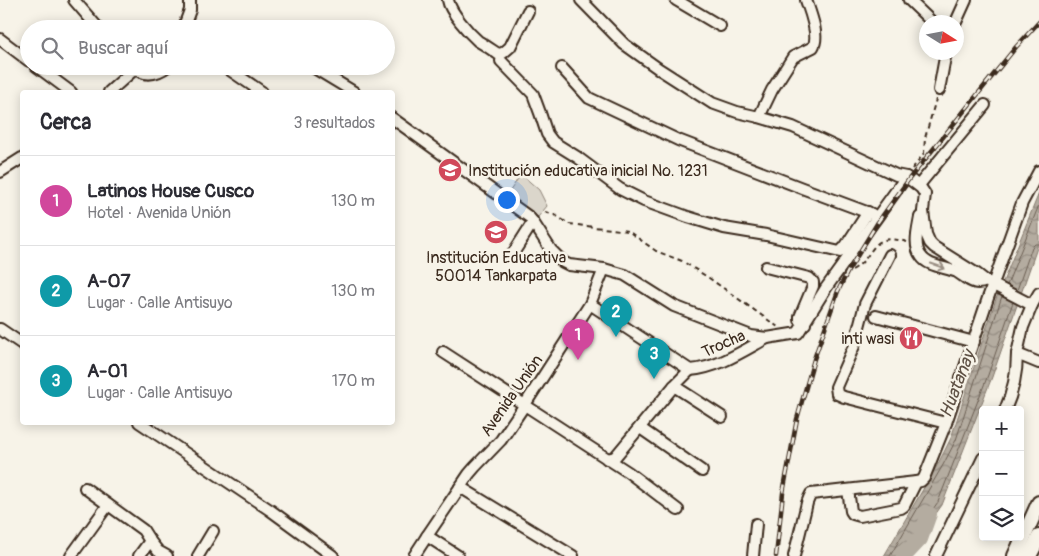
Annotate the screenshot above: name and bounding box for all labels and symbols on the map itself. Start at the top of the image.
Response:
north arrow [919,15,964,60]
school or university icon: Institución educativa inicial No. 1231 [437,157,463,183]
place label: Institución educativa inicial No. 1231 [468,161,708,181]
your location [494,187,520,213]
school or university icon: Institución Educativa 50014 Tankarpata [483,219,509,245]
place label: Institución Educativa 50014 Tankarpata [426,248,566,286]
one-way arrow [930,262,945,271]
pin: 2 [600,296,632,337]
pin: 1 [562,319,594,360]
restaurant icon: inti wasi [898,325,924,351]
street label: Trocha [699,326,748,362]
place label: inti wasi [841,329,894,349]
pin: 3 [638,338,670,379]
water label: Huatanay [934,345,982,421]
street label: Avenida Unión [476,351,547,440]

